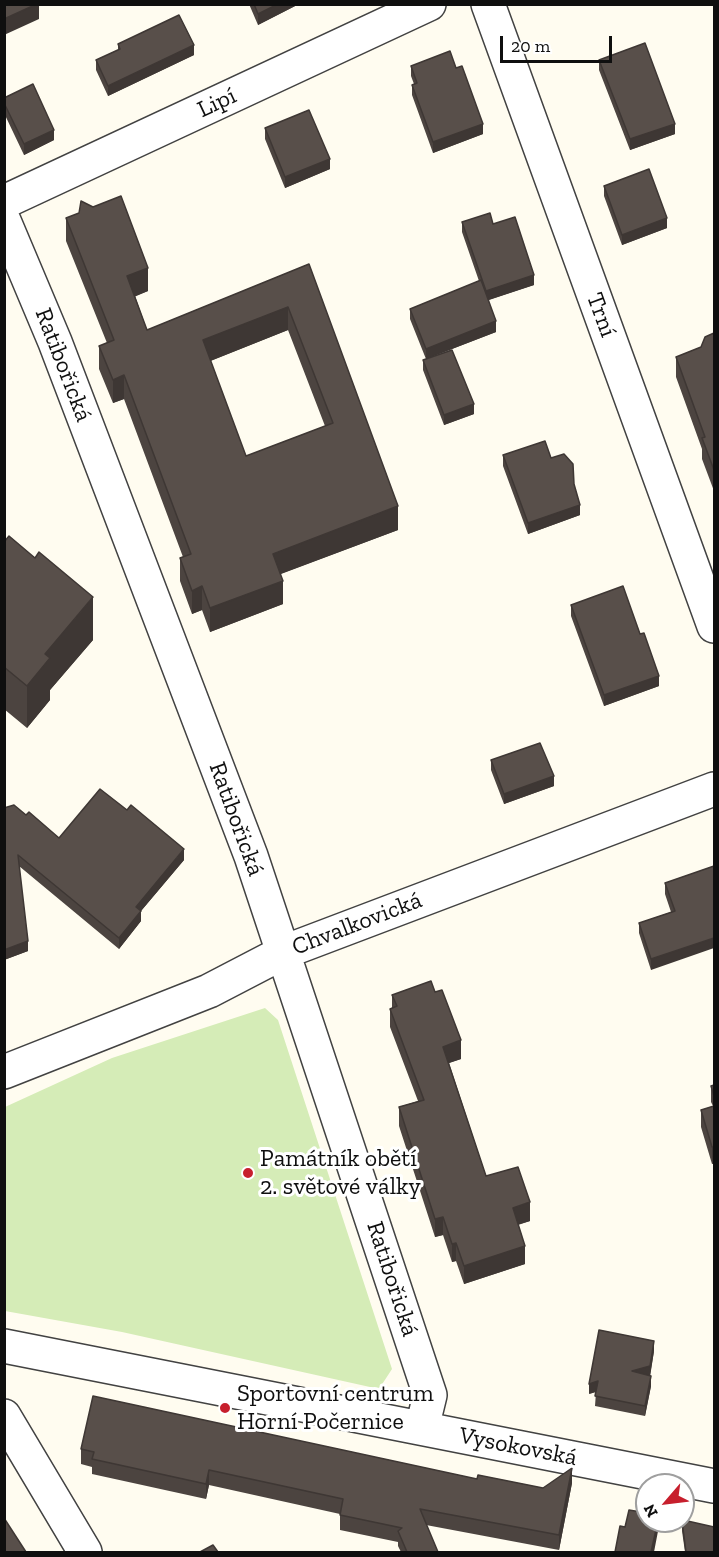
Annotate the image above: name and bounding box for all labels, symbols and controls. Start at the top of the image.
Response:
scale bar [503,24,616,62]
text: 20 m [511,35,550,57]
street label: Lipí [193,82,241,124]
street label: Trní [580,289,622,341]
street label: Ratibořická [28,304,98,426]
street label: Ratibořická [202,758,270,880]
street label: Chvalkovická [288,886,426,962]
place label: Památník obětí 2. světové války [260,1145,421,1201]
marker: Památník obětí 2. světové války [241,1166,255,1180]
street label: Ratibořická [360,1218,424,1340]
place label: Sportovní centrum Horní Počernice [237,1380,434,1436]
marker: Sportovní centrum Horní Počernice [218,1401,232,1415]
street label: Vysokovská [456,1421,580,1473]
north arrow [635,1473,695,1533]
text: N [639,1501,662,1521]

